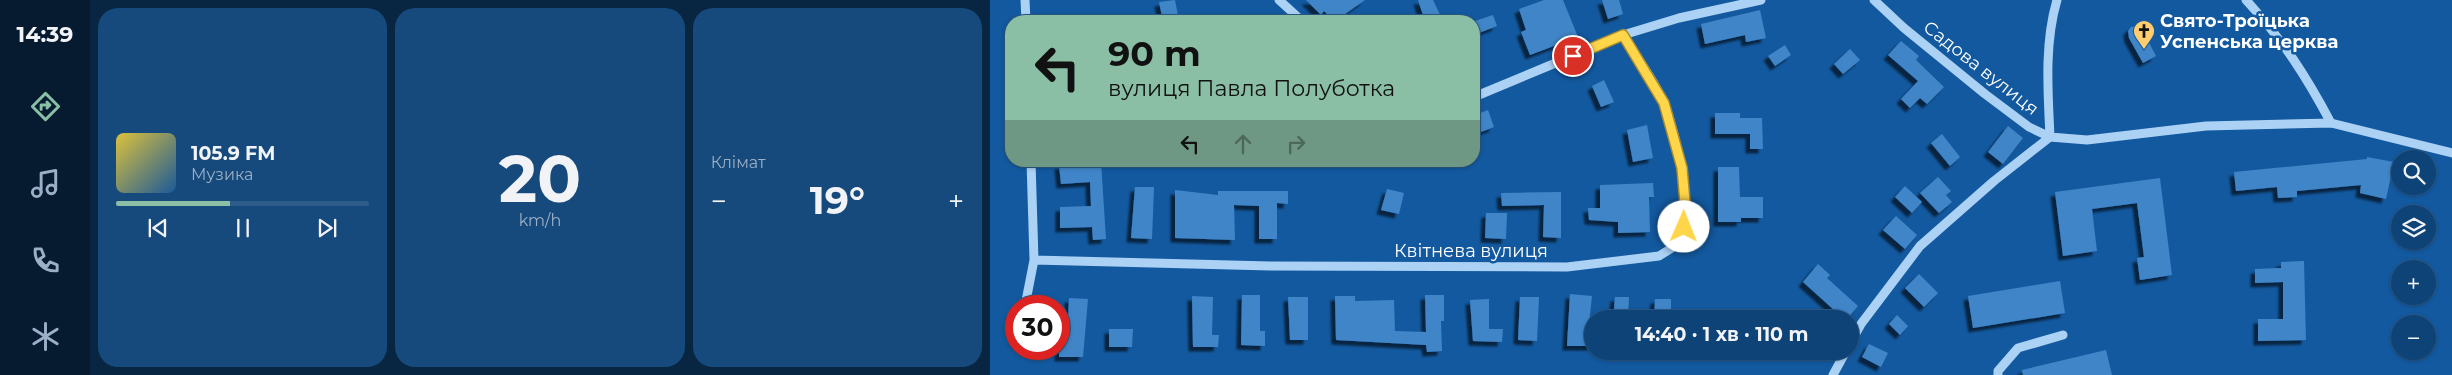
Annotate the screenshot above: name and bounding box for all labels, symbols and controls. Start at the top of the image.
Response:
place label: Свято-Троїцька Успенська церква [2160,10,2338,53]
street label: Садова вулиця [1919,16,2043,120]
church icon: Свято-Троїцька Успенська церква [2132,19,2156,50]
text: 14:39 [17,21,73,48]
text: 90 m [1108,32,1201,75]
icon: left [1025,35,1090,100]
pin [1552,35,1594,77]
icon: arrive [1559,42,1587,70]
text: вулиця Павла Полуботка [1108,75,1395,102]
icon: directions [28,89,63,124]
icon: left [1176,130,1204,158]
icon: ahead [1229,130,1257,158]
icon: right [1282,130,1310,158]
text: 20 [499,139,581,218]
text: 105.9 FM [191,142,275,165]
map controls [2391,150,2436,360]
button: search [2391,150,2436,195]
text: Клімат [711,153,766,172]
text: Музика [191,165,253,184]
icon: music [28,166,63,201]
text: 19° [810,177,865,224]
text: − [711,184,727,218]
text: + [948,184,964,218]
position arrow [1657,200,1709,252]
button: layers [2391,205,2436,250]
text: km/h [519,211,561,230]
icon: previous [144,214,172,242]
icon: pause [229,214,257,242]
icon: next [313,214,341,242]
street label: Квітнева вулиця [1394,240,1548,262]
icon: phone [28,243,63,278]
button: + [2391,260,2436,305]
speed limit sign: 30 [1005,295,1070,360]
button: − [2391,315,2436,360]
icon: climate [28,319,63,354]
text: 14:40 · 1 хв · 110 m [1635,323,1808,346]

